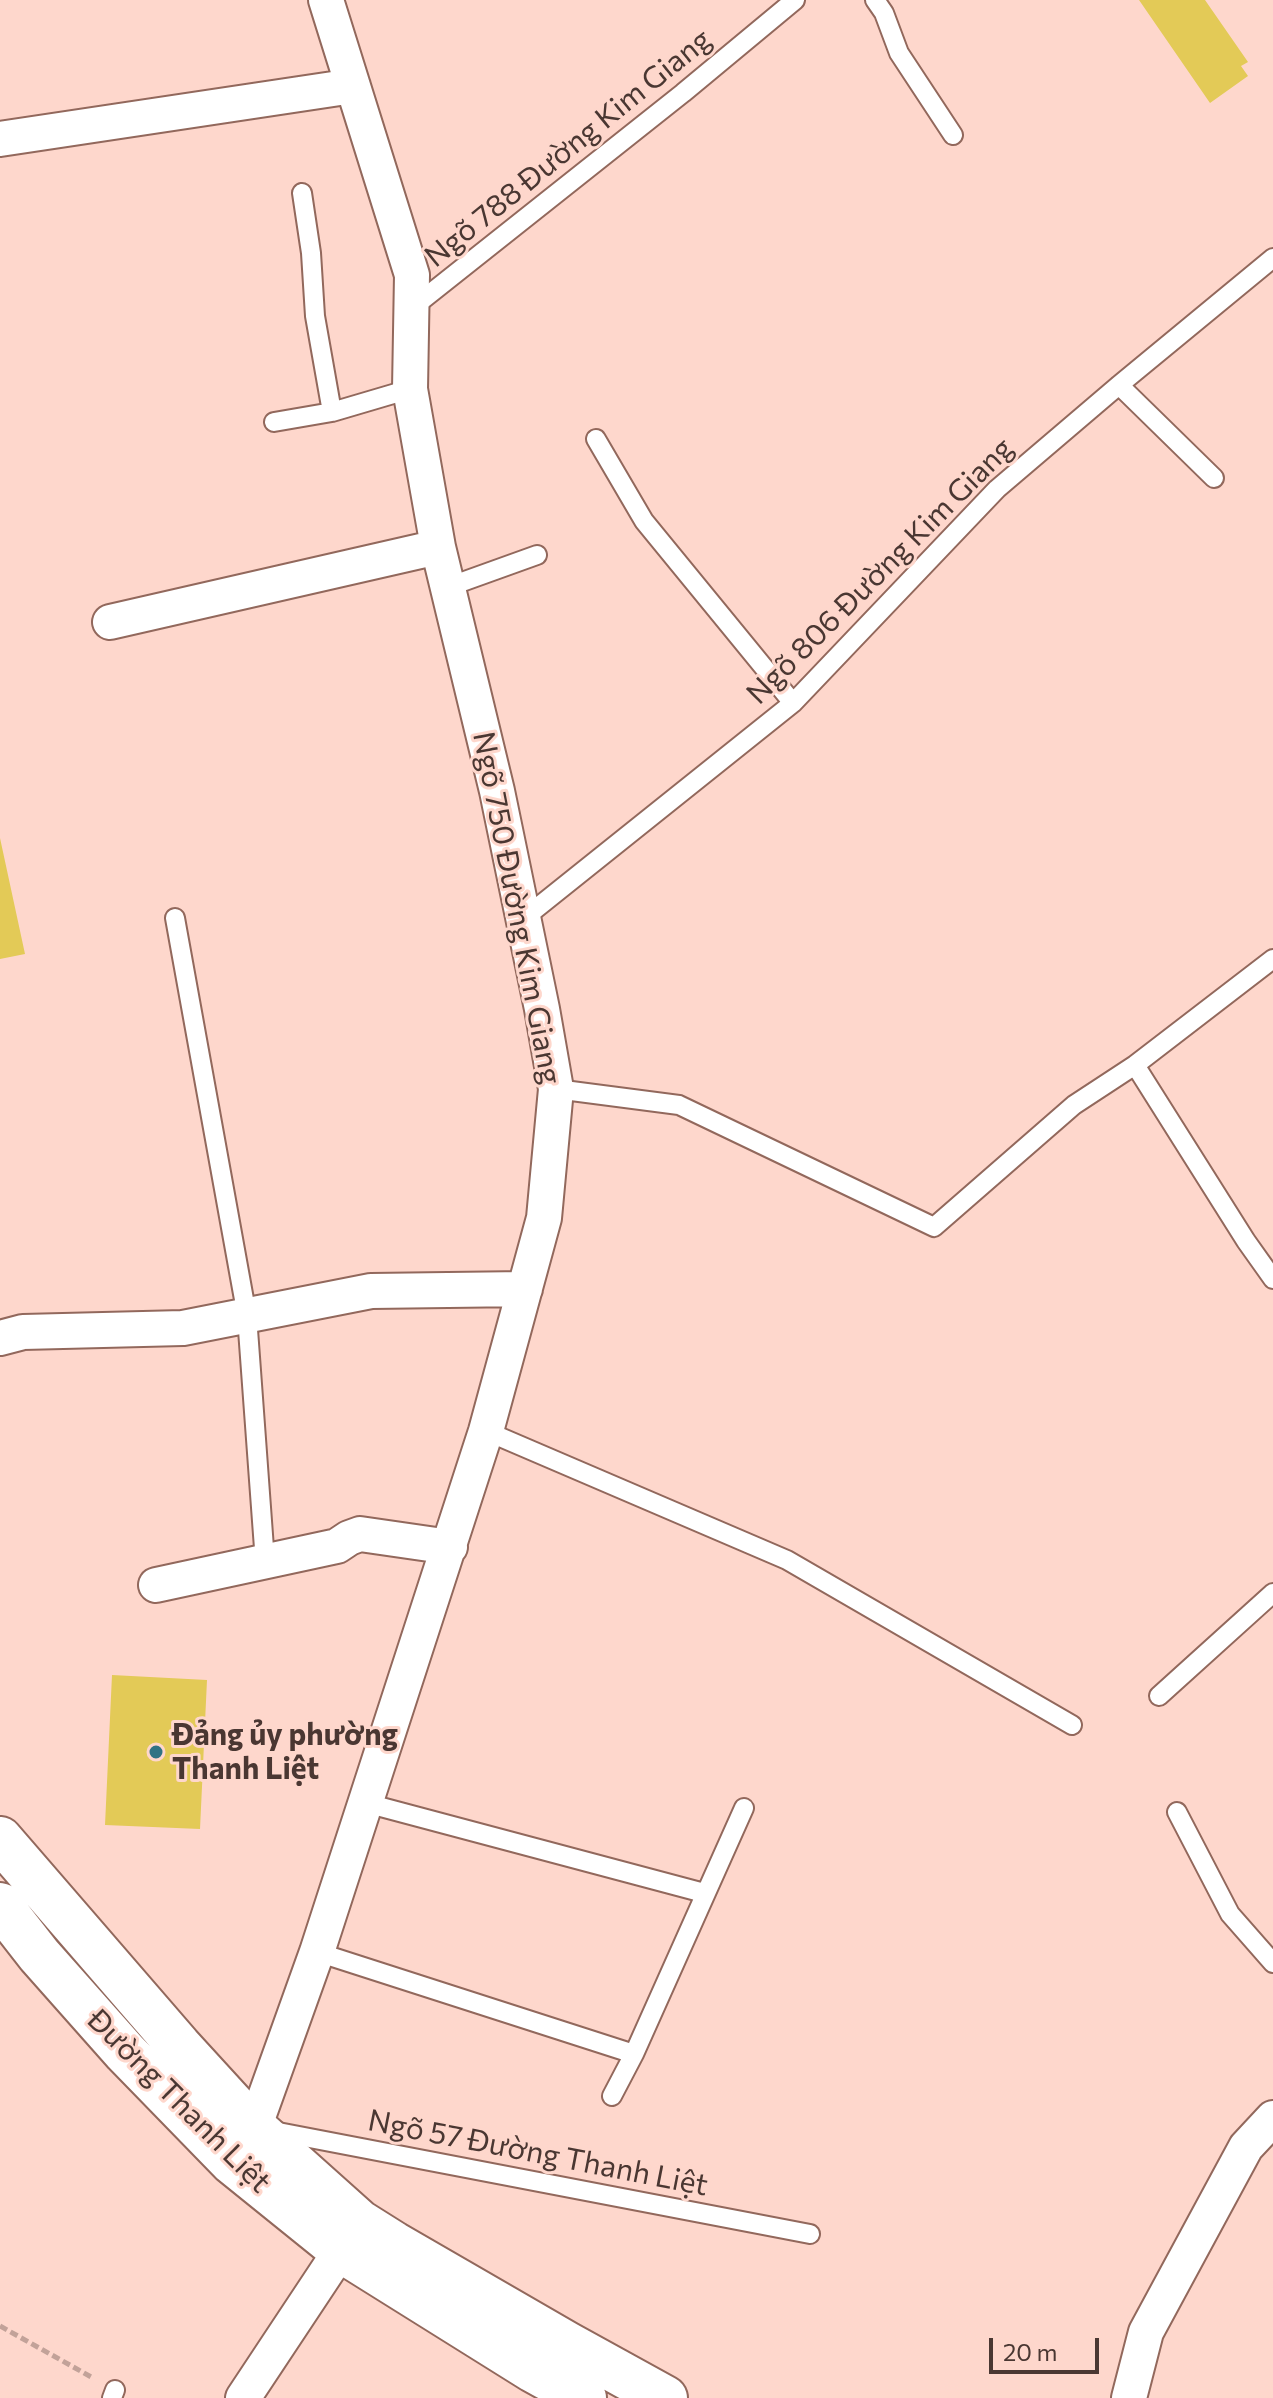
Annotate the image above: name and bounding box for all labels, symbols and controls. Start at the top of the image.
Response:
street label: Ngõ 788 Đường Kim Giang [418,21,718,275]
street label: Ngõ 806 Đường Kim Giang [739,430,1021,712]
street label: Ngõ 750 Đường Kim Giang [465,729,569,1087]
place label: Đảng ủy phường Thanh Liệt [172,1717,398,1788]
marker: Đảng ủy phường Thanh Liệt [147,1743,165,1761]
street label: Đường Thanh Liệt [80,2002,278,2200]
street label: Ngõ 57 Đường Thanh Liệt [365,2102,711,2204]
scale bar [993,2322,1103,2372]
text: 20 m [1003,2337,1057,2366]

